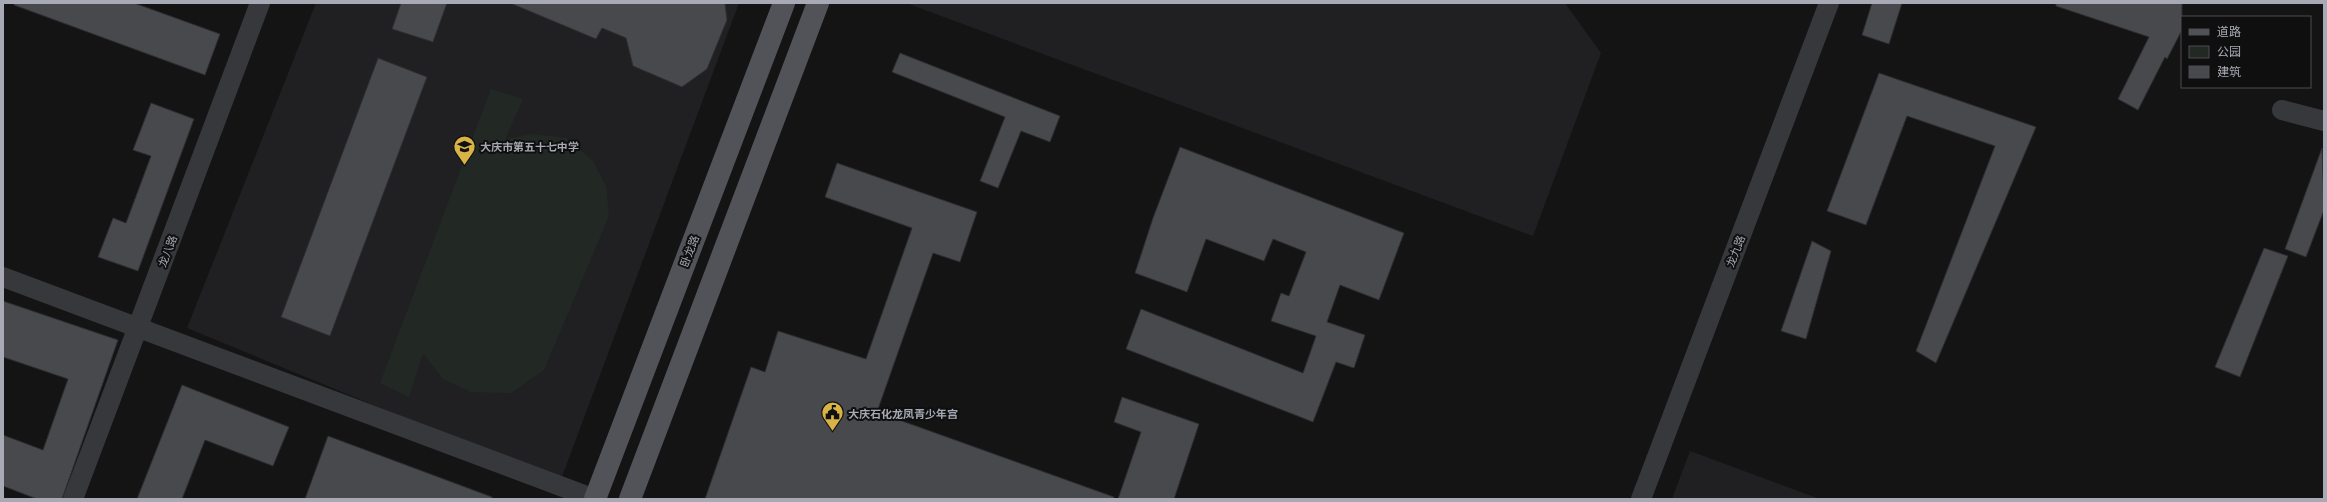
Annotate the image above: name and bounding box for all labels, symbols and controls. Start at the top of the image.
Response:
legend [2181,16,2311,88]
text: 道路 [2217,24,2241,38]
text: 公园 [2217,44,2241,58]
text: 建筑 [2217,64,2241,78]
school or university icon: 大庆市第五十七中学 [452,133,478,166]
place label: 大庆市第五十七中学 [480,140,579,153]
street label: 龙八路 [155,233,179,269]
street label: 卧龙路 [677,233,701,269]
street label: 龙九路 [1723,233,1747,269]
public building icon: 大庆石化龙凤青少年宫 [819,400,845,433]
place label: 大庆石化龙凤青少年宫 [848,407,958,420]

